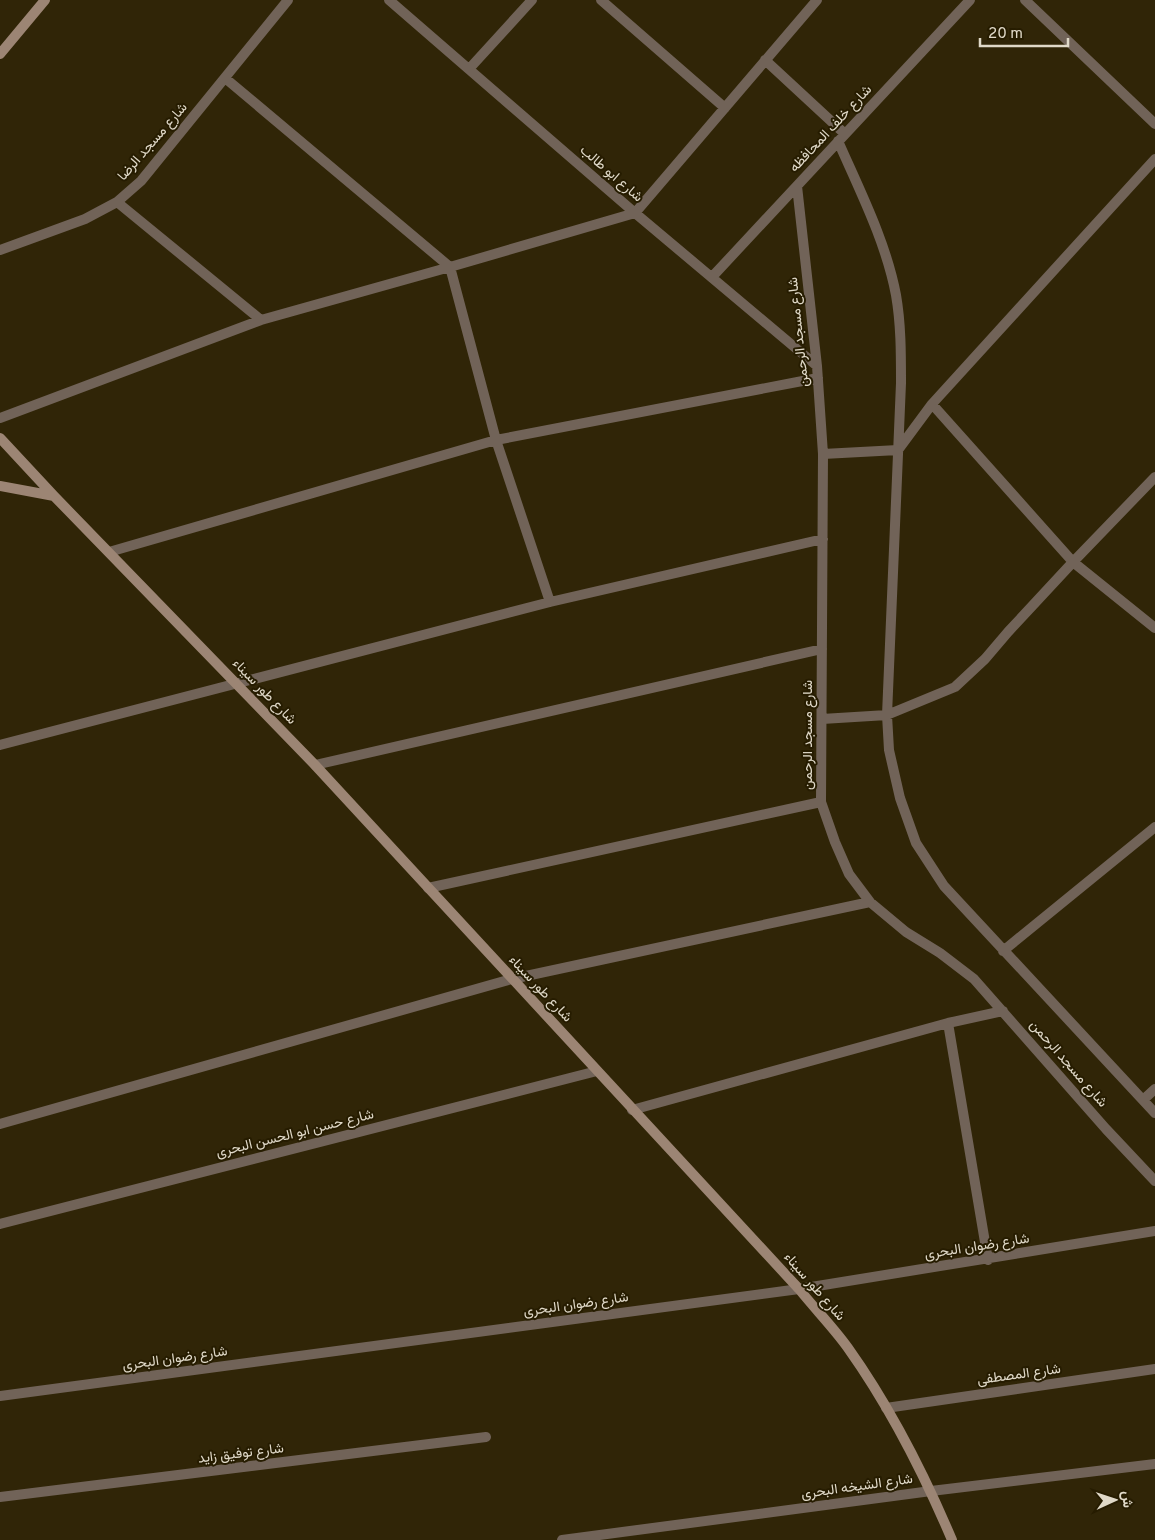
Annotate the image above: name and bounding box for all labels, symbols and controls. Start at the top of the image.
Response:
scale bar [980,15,1068,47]
text: 20 m [988,25,1023,44]
street label: شارع خلف المحافظه [786,82,877,177]
street label: شارع مسجد الرضا [114,99,192,185]
street label: شارع ابو طالب [575,142,646,207]
street label: شارع مسجد الرحمن [785,276,814,388]
street label: شارع طور سيناء [228,656,300,729]
street label: شارع مسجد الرحمن [800,680,818,790]
street label: شارع طور سيناء [504,952,575,1027]
street label: شارع مسجد الرحمن [1025,1017,1111,1112]
street label: شارع حسن ابو الحسن البحرى [214,1106,376,1163]
street label: شارع رضوان البحرى [923,1230,1031,1265]
street label: شارع طور سيناء [779,1249,848,1325]
street label: شارع رضوان البحرى [522,1289,630,1322]
street label: شارع رضوان البحرى [121,1343,229,1376]
street label: شارع المصطفى [976,1361,1062,1390]
street label: شارع توفيق زايد [197,1440,285,1469]
street label: شارع الشيخه البحرى [800,1471,914,1504]
north arrow [1090,1475,1140,1525]
text: ش [1118,1491,1135,1508]

